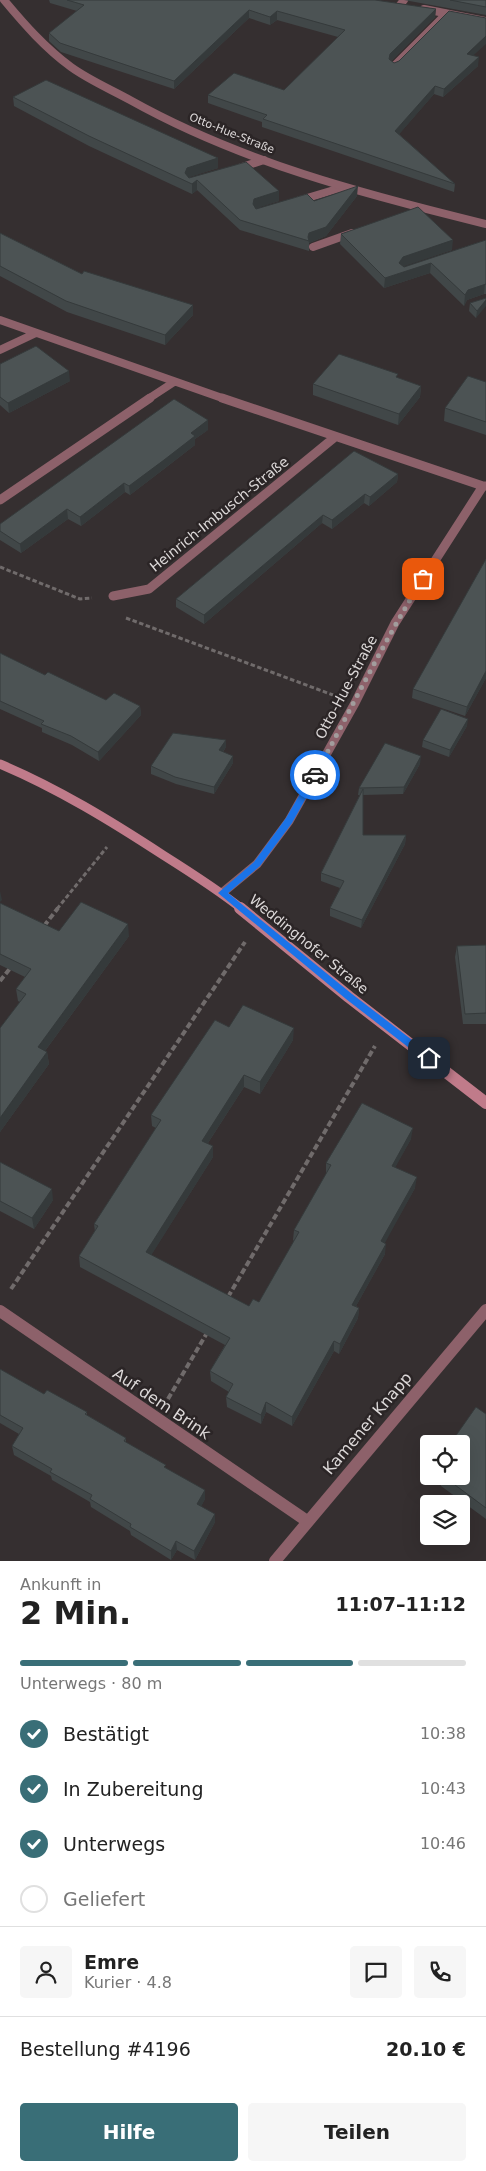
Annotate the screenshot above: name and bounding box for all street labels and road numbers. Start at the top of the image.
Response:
street label: Otto-Hue-Straße [187,110,276,157]
street label: Heinrich-Imbusch-Straße [146,453,292,575]
street label: Otto-Hue-Straße [312,632,380,742]
street label: Weddinghofer Straße [246,891,372,997]
street label: Auf dem Brink [109,1364,215,1444]
street label: Kamener Knapp [319,1368,416,1478]

